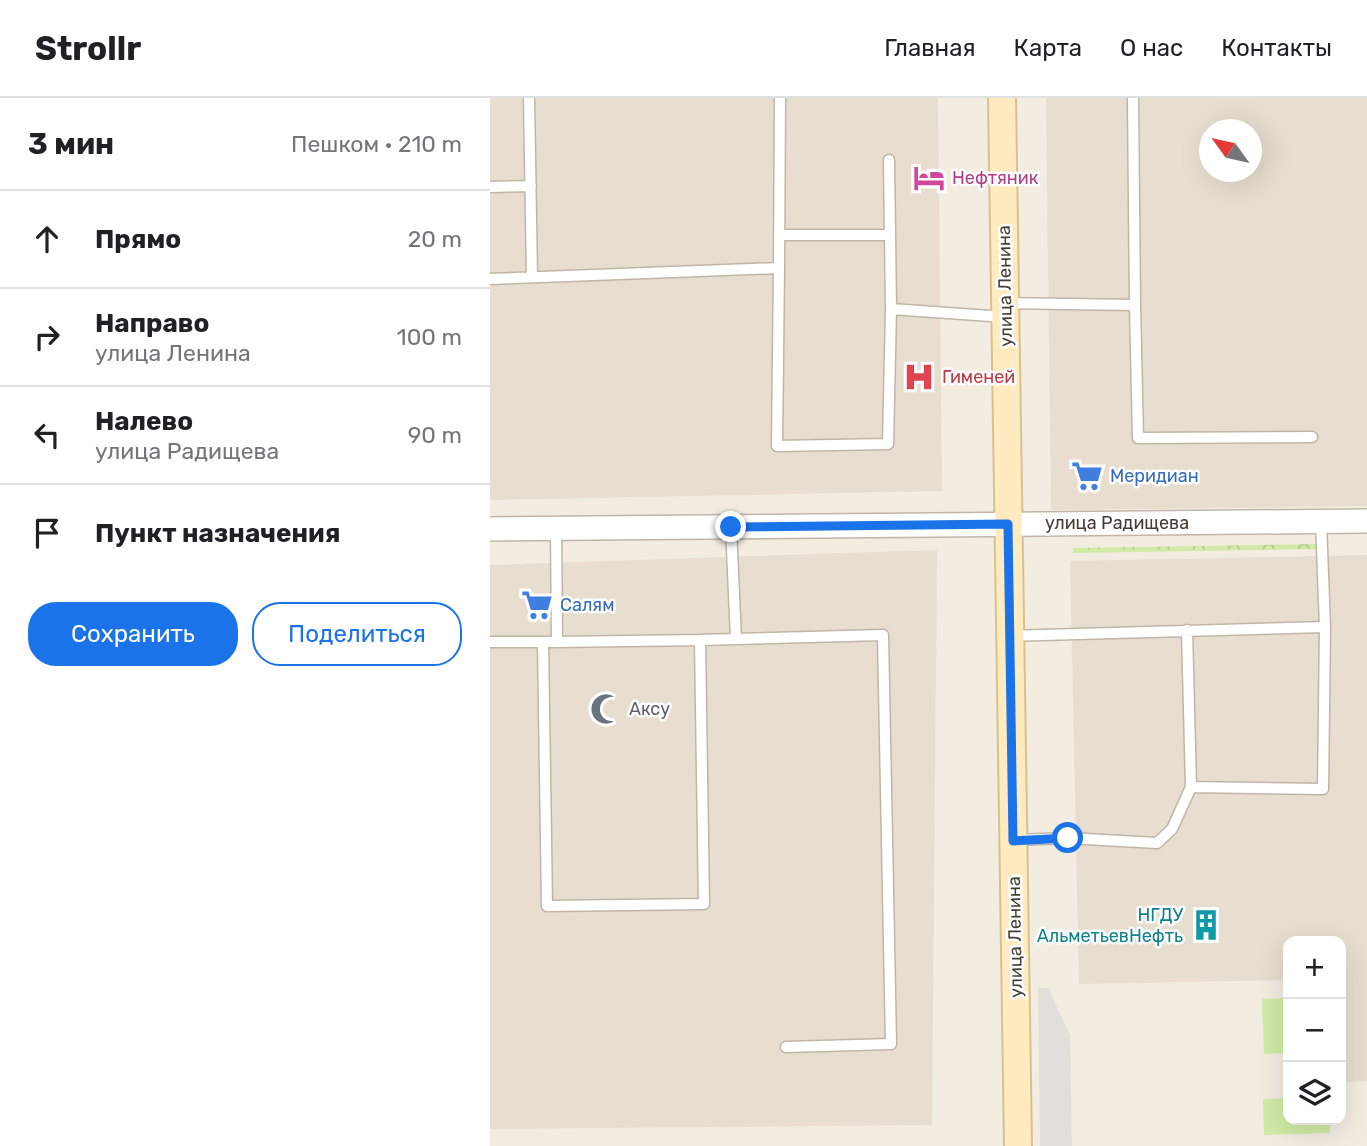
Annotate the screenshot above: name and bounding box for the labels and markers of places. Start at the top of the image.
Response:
hotel icon: Нефтяник [912,161,946,195]
place label: Нефтяник [952,167,1039,189]
hospital icon: Гименей [902,360,936,394]
place label: Гименей [942,366,1015,388]
supermarket icon: Меридиан [1070,459,1104,493]
place label: Меридиан [1110,465,1199,487]
supermarket icon: Салям [520,588,554,622]
place label: Салям [560,594,614,616]
mosque icon: Аксу [589,692,623,726]
place label: Аксу [629,698,670,720]
place label: НГДУ АльметьевНефть [1037,904,1183,947]
building icon: НГДУ АльметьевНефть [1189,908,1223,942]

